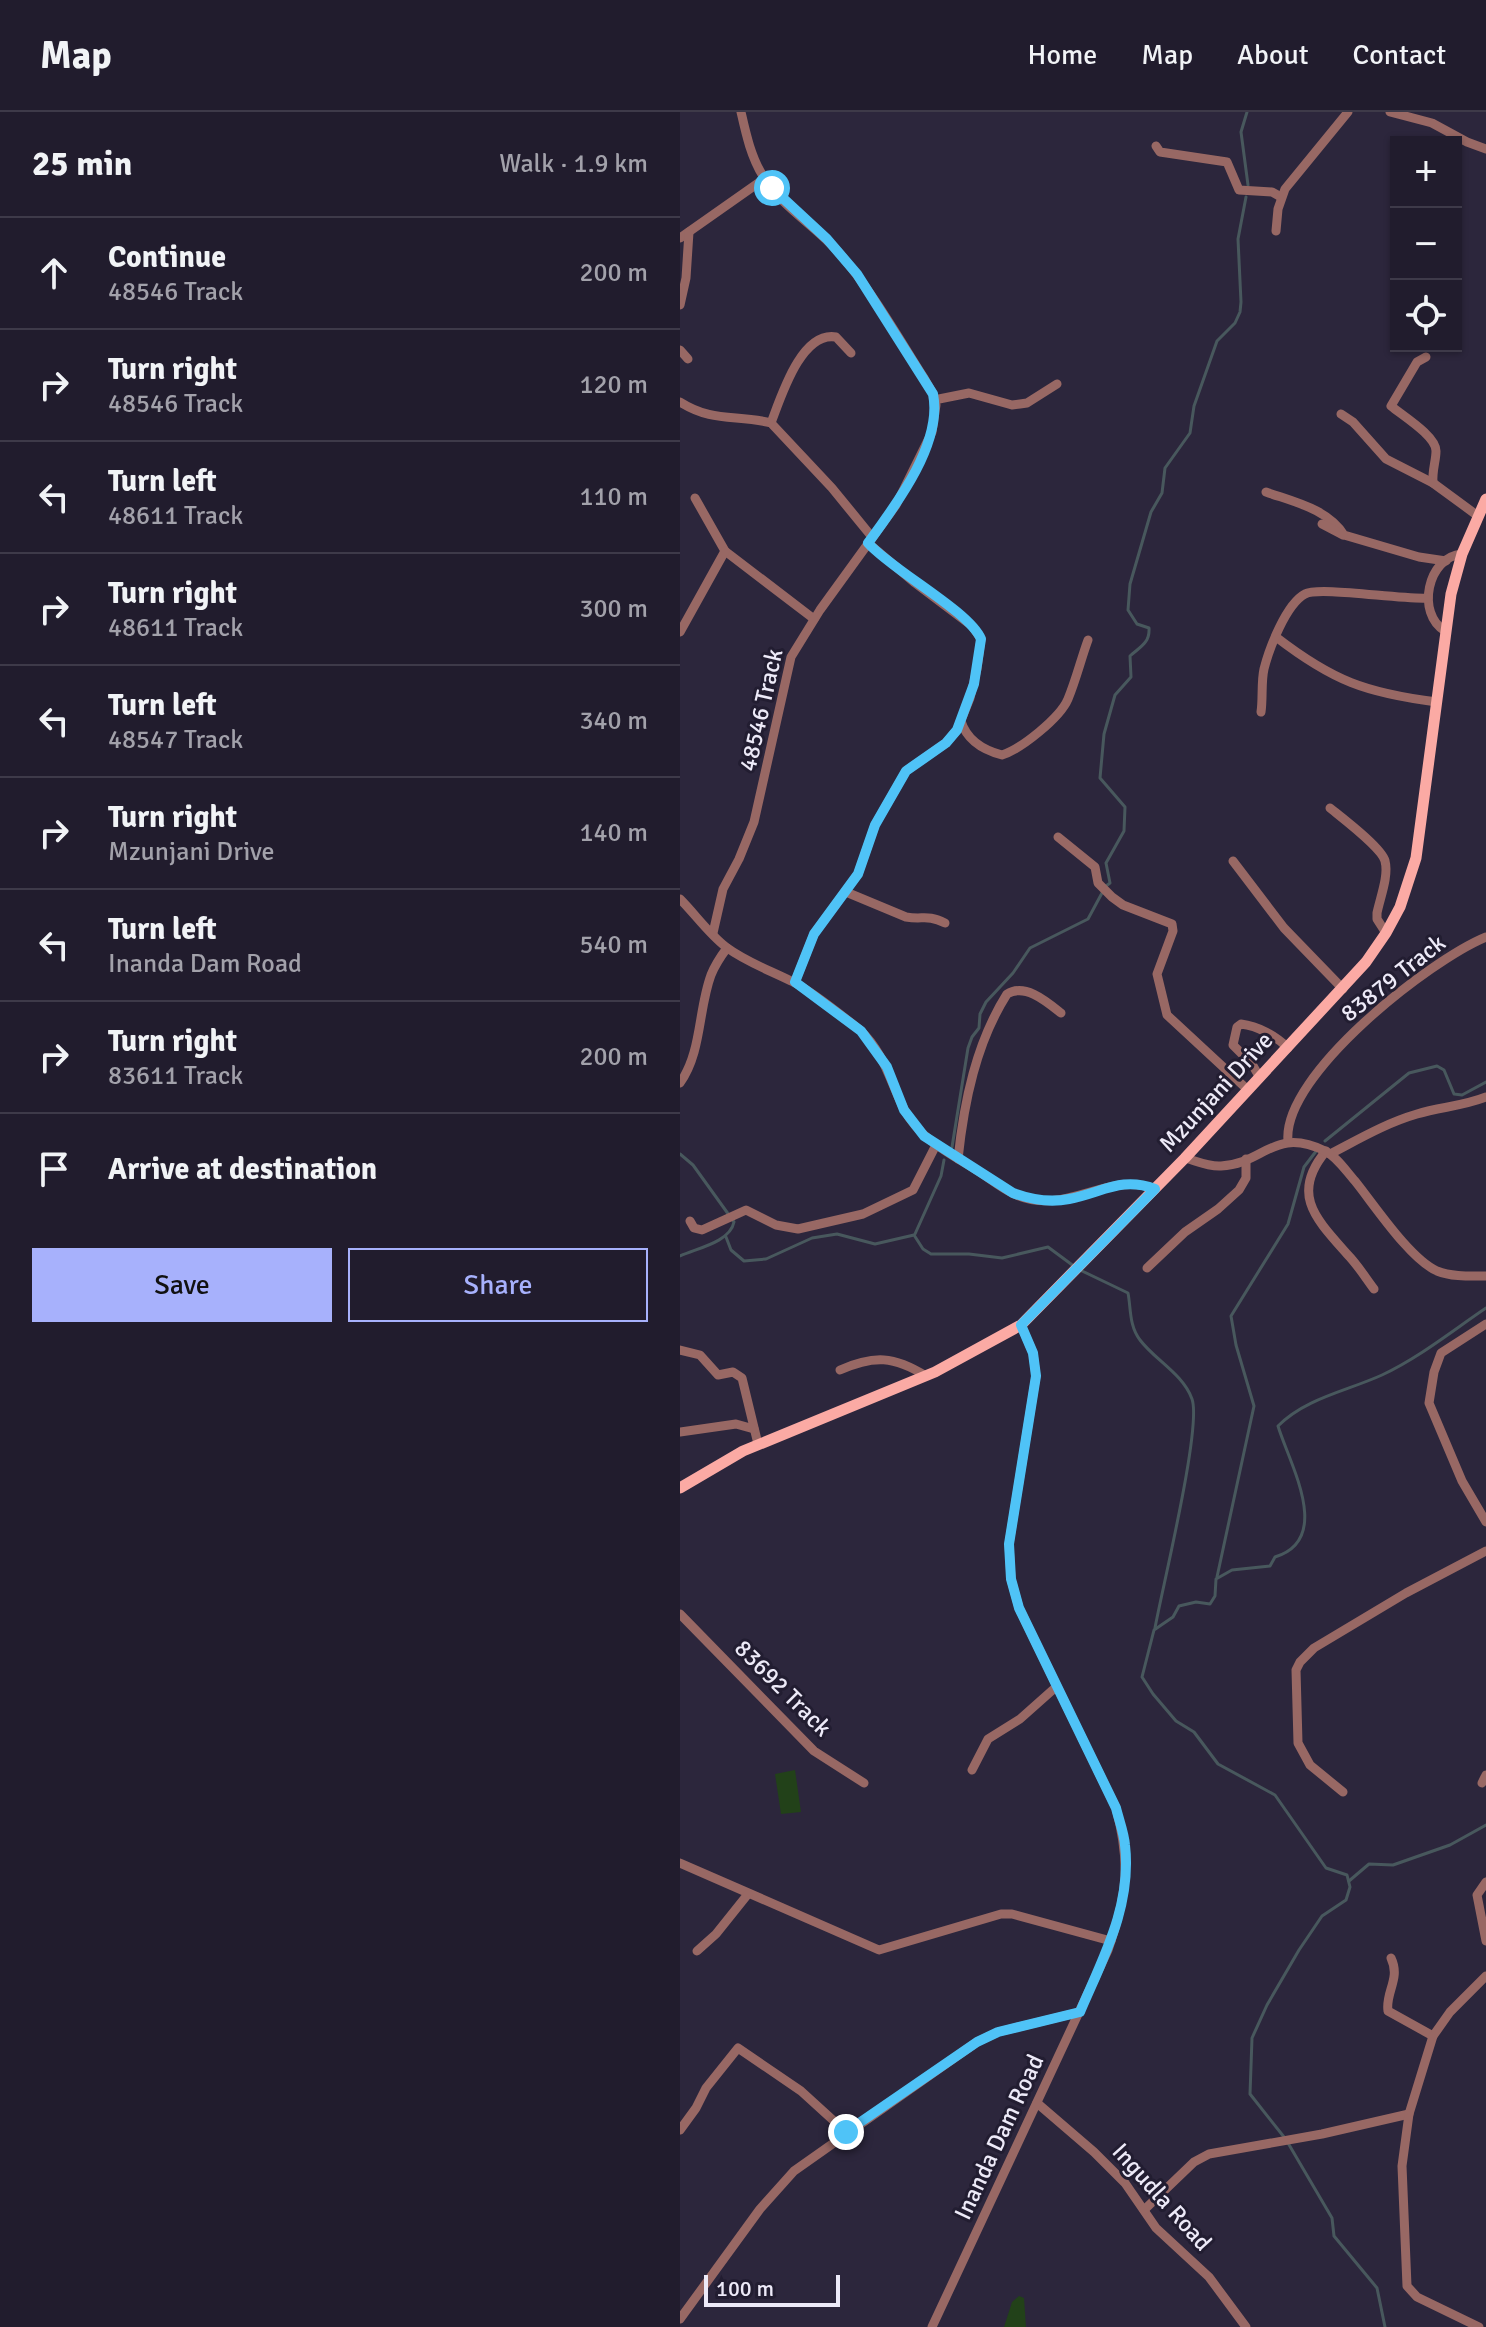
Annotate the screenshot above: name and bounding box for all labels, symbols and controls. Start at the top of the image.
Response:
text: Map [40,32,112,79]
text: Home [1028,38,1097,72]
text: Map [1141,38,1193,72]
text: About [1237,38,1309,72]
text: Contact [1353,38,1446,72]
map controls [1390,136,1462,352]
button: + [1390,136,1462,208]
text: 25 min [32,143,132,185]
text: Walk · 1.9 km [499,148,648,180]
route start [754,170,790,206]
button: − [1390,208,1462,280]
text: Continue [108,239,226,276]
icon: ahead [32,251,76,295]
text: 200 m [579,257,648,289]
text: 48546 Track [108,276,243,308]
button: locate [1390,280,1462,352]
text: Turn right [108,351,237,388]
icon: right [32,363,76,407]
text: 120 m [579,369,648,401]
text: 48546 Track [108,388,243,420]
text: Turn left [108,463,217,500]
icon: left [32,475,76,519]
text: 110 m [579,481,648,513]
text: 48611 Track [108,500,243,532]
text: Turn right [108,575,237,612]
icon: right [32,587,76,631]
text: 300 m [579,593,648,625]
text: 48611 Track [108,612,243,644]
street label: 48546 Track [732,646,790,774]
text: Turn left [108,687,217,724]
icon: left [32,699,76,743]
text: 340 m [579,705,648,737]
text: 48547 Track [108,724,243,756]
text: Turn right [108,799,237,836]
icon: right [32,811,76,855]
text: 140 m [579,817,648,849]
text: Mzunjani Drive [108,836,275,868]
text: Turn left [108,911,217,948]
icon: left [32,923,76,967]
street label: 83879 Track [1335,928,1451,1028]
text: 540 m [579,929,648,961]
text: Inanda Dam Road [108,948,302,980]
text: Turn right [108,1023,237,1060]
street label: Mzunjani Drive [1153,1026,1279,1158]
icon: right [32,1035,76,1079]
text: 200 m [579,1041,648,1073]
text: 83611 Track [108,1060,243,1092]
icon: arrive [32,1147,76,1191]
text: Arrive at destination [108,1151,377,1188]
button: Save [32,1248,332,1322]
button: Share [348,1248,648,1322]
street label: 83692 Track [728,1633,838,1743]
street label: Inanda Dam Road [948,2050,1050,2224]
route end [828,2114,864,2150]
street label: Ingudla Road [1106,2137,1218,2257]
scale bar [704,2271,840,2307]
text: 100 m [716,2275,774,2302]

